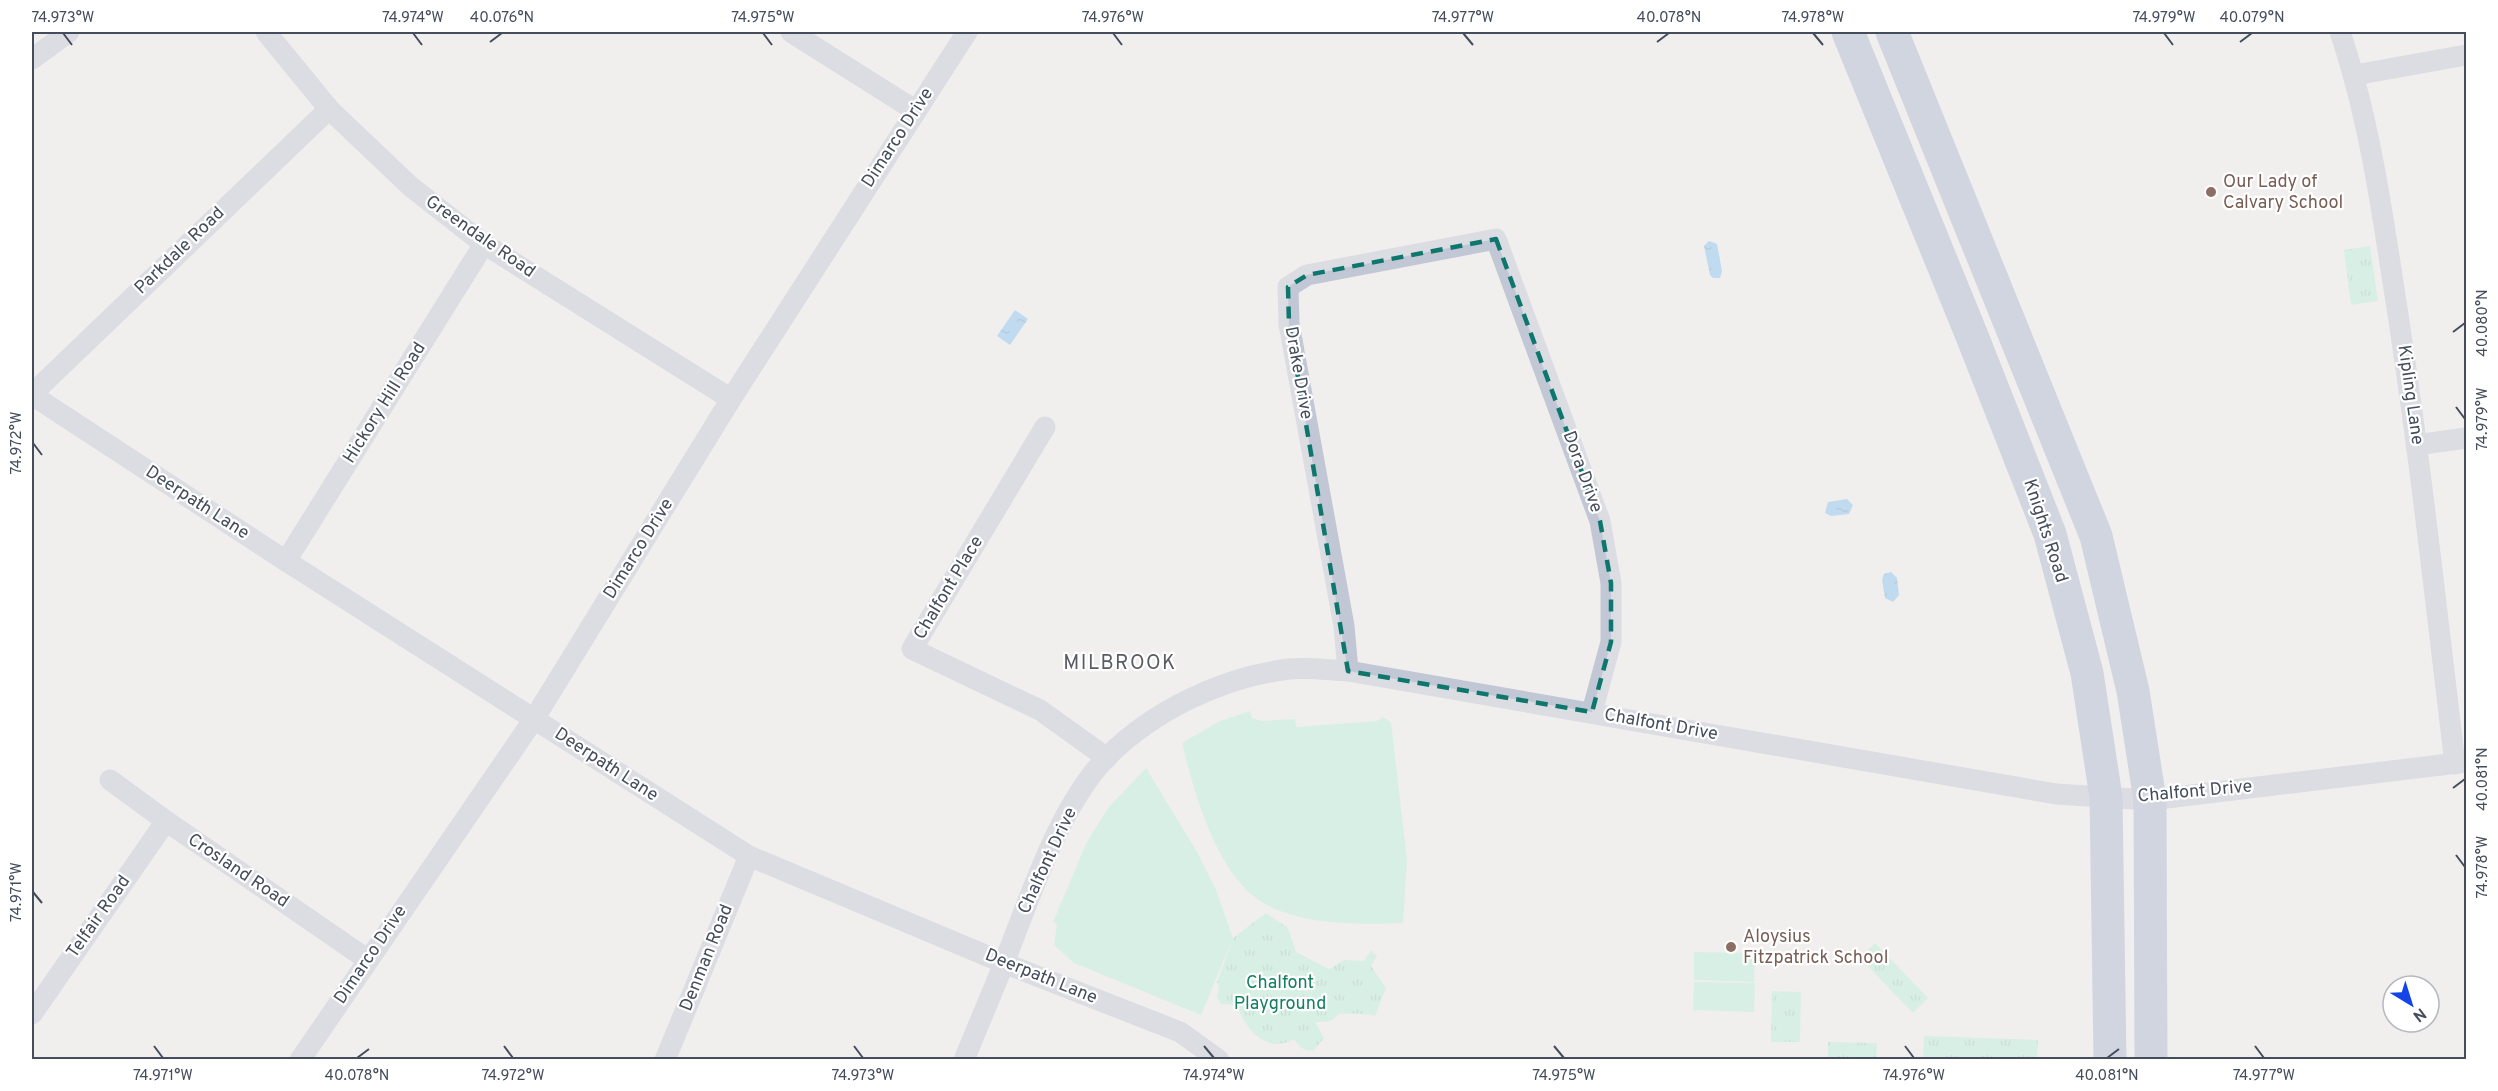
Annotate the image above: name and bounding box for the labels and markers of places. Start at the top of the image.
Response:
place label: Our Lady of Calvary School [2223,171,2343,215]
marker: Our Lady of Calvary School [2204,185,2218,199]
place label: Aloysius Fitzpatrick School [1743,926,1888,970]
marker: Aloysius Fitzpatrick School [1724,940,1738,954]

